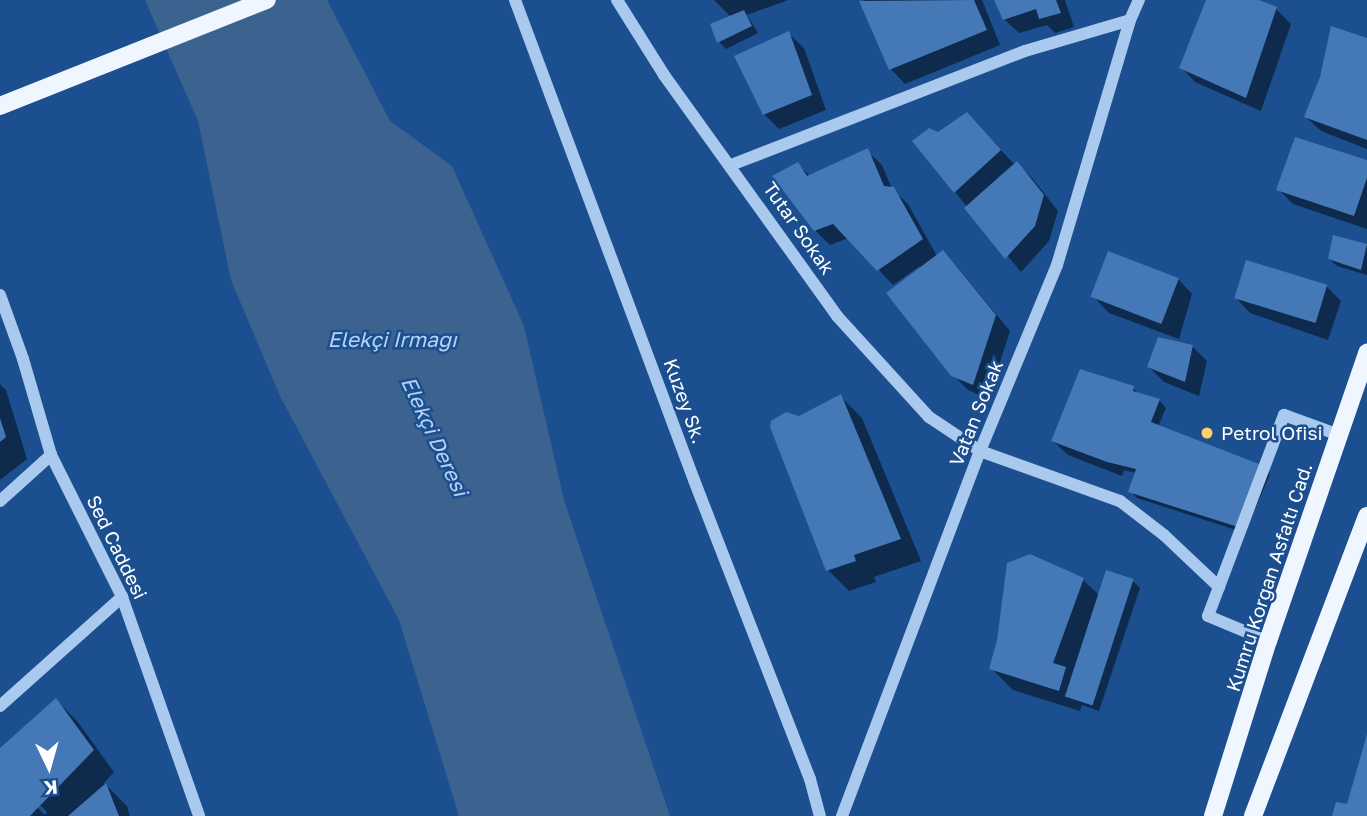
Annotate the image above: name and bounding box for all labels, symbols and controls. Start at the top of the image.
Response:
street label: Tutar Sokak [759,177,839,279]
water label: Elekçi Irmağı [327,326,457,352]
street label: Kuzey Sk. [659,355,711,447]
street label: Vatan Sokak [944,357,1008,469]
water label: Elekçi Deresi [396,372,474,500]
place label: Petrol Ofisi [1221,422,1323,444]
marker: Petrol Ofisi [1199,425,1215,441]
street label: Kumru Korgan Asfaltı Cad. [1221,460,1317,694]
street label: Sed Caddesi [82,491,152,603]
north arrow [14,732,84,802]
text: K [43,776,59,800]

